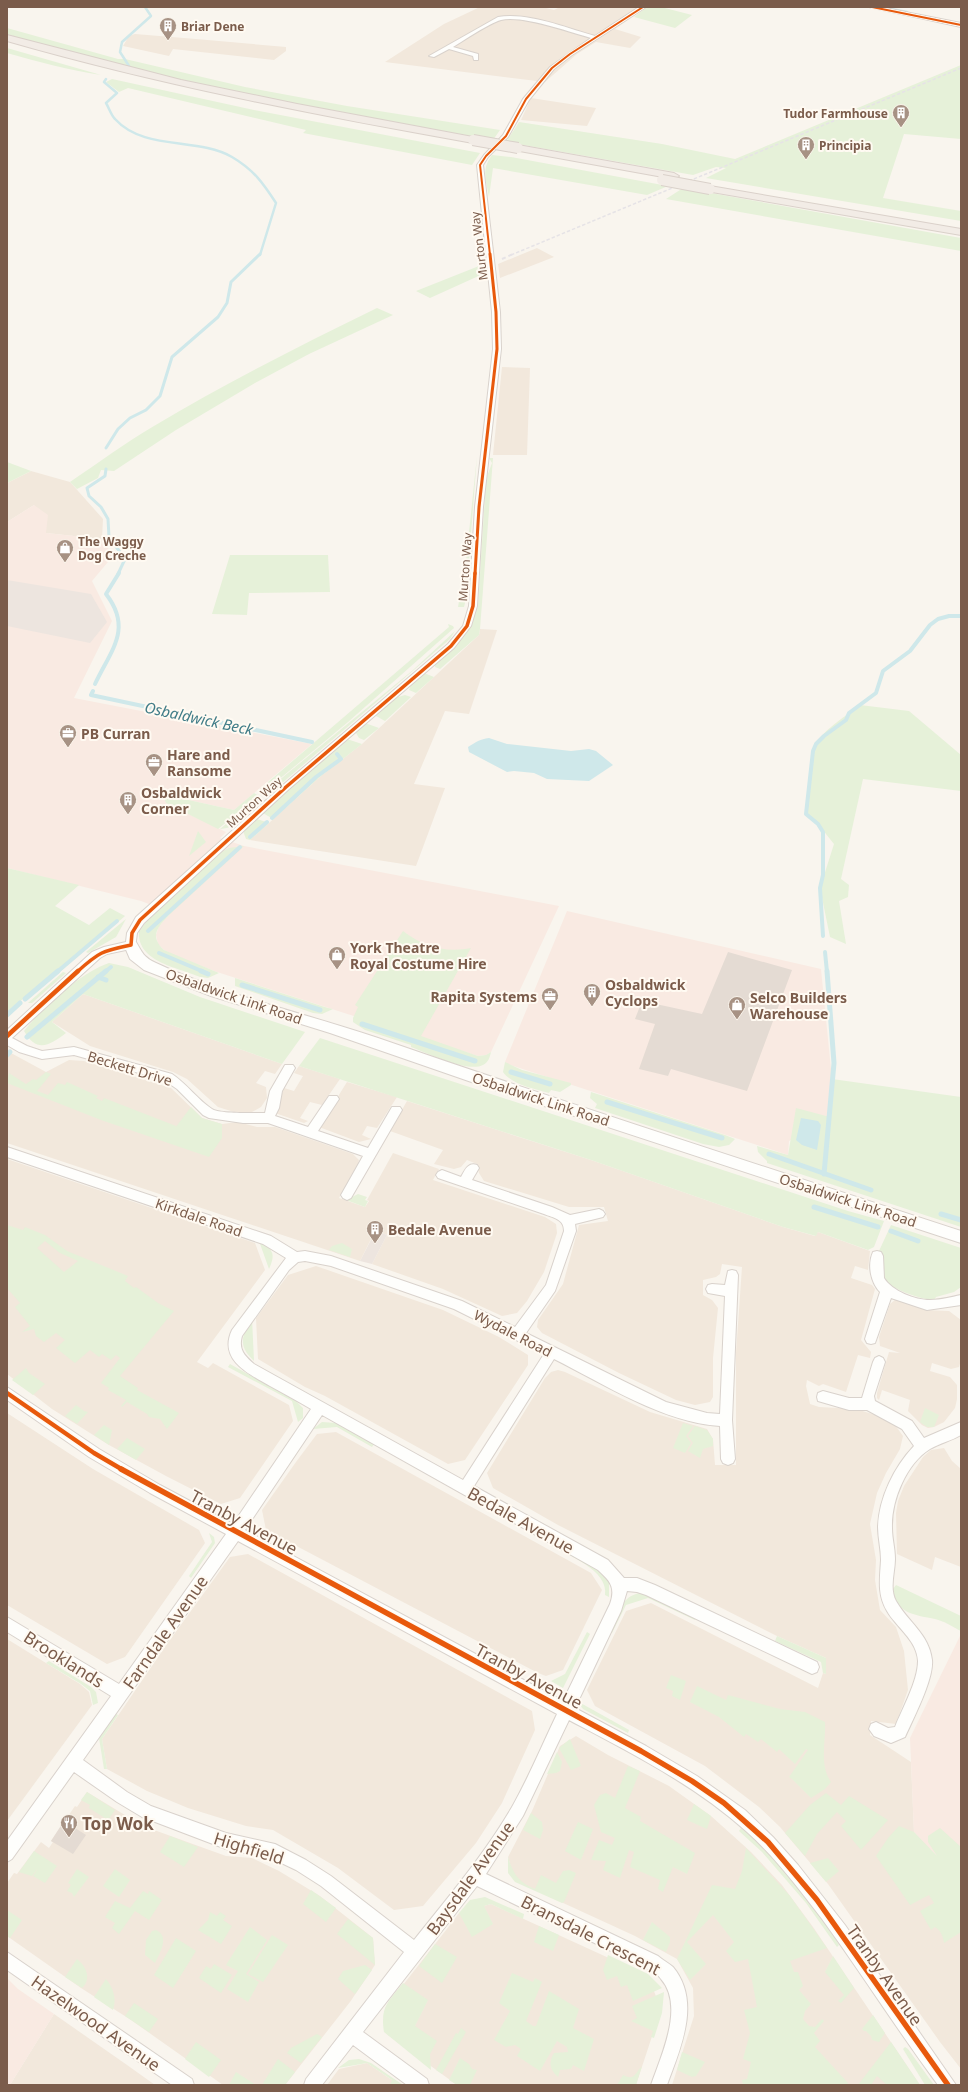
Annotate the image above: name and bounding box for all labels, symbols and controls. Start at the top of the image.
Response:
building icon: Briar Dene [158,16,178,41]
place label: Briar Dene [181,18,245,35]
building icon: Tudor Farmhouse [891,103,911,128]
place label: Tudor Farmhouse [783,105,888,122]
building icon: Principia [796,135,816,160]
place label: Principia [819,137,871,154]
street label: Murton Way [466,210,492,281]
street label: Murton Way [454,531,476,602]
place label: The Waggy Dog Creche [78,533,146,564]
shop icon: The Waggy Dog Creche [55,538,75,563]
water label: Osbaldwick Beck [143,697,256,739]
office icon: PB Curran [58,723,78,748]
place label: PB Curran [81,724,150,743]
place label: Hare and Ransome [167,745,231,780]
office icon: Hare and Ransome [144,752,164,777]
street label: Murton Way [223,772,286,831]
place label: Osbaldwick Corner [141,783,222,818]
building icon: Osbaldwick Corner [118,790,138,815]
place label: York Theatre Royal Costume Hire [350,938,487,973]
shop icon: York Theatre Royal Costume Hire [327,945,347,970]
street label: Osbaldwick Link Road [163,964,305,1028]
place label: Osbaldwick Cyclops [605,975,686,1010]
building icon: Osbaldwick Cyclops [582,982,602,1007]
office icon: Rapita Systems [540,986,560,1011]
place label: Rapita Systems [430,987,537,1006]
place label: Selco Builders Warehouse [750,988,847,1023]
shop icon: Selco Builders Warehouse [727,995,747,1020]
street label: Beckett Drive [85,1046,175,1090]
street label: Osbaldwick Link Road [470,1068,612,1130]
street label: Osbaldwick Link Road [777,1169,919,1231]
street label: Kirkdale Road [153,1193,245,1241]
building icon: Bedale Avenue [365,1219,385,1244]
place label: Bedale Avenue [388,1220,492,1239]
street label: Wydale Road [471,1305,555,1361]
street label: Bedale Avenue [464,1481,578,1559]
street label: Tranby Avenue [186,1484,302,1560]
street label: Farndale Avenue [117,1571,213,1693]
street label: Brooklands [20,1625,108,1693]
street label: Tranby Avenue [471,1638,587,1714]
place label: Top Wok [82,1812,154,1835]
restaurant icon: Top Wok [59,1813,79,1838]
street label: Baysdale Avenue [421,1816,519,1940]
street label: Highfield [211,1826,287,1870]
street label: Bransdale Crescent [517,1890,665,1980]
street label: Tranby Avenue [842,1920,928,2030]
street label: Hazelwood Avenue [27,1970,165,2076]

